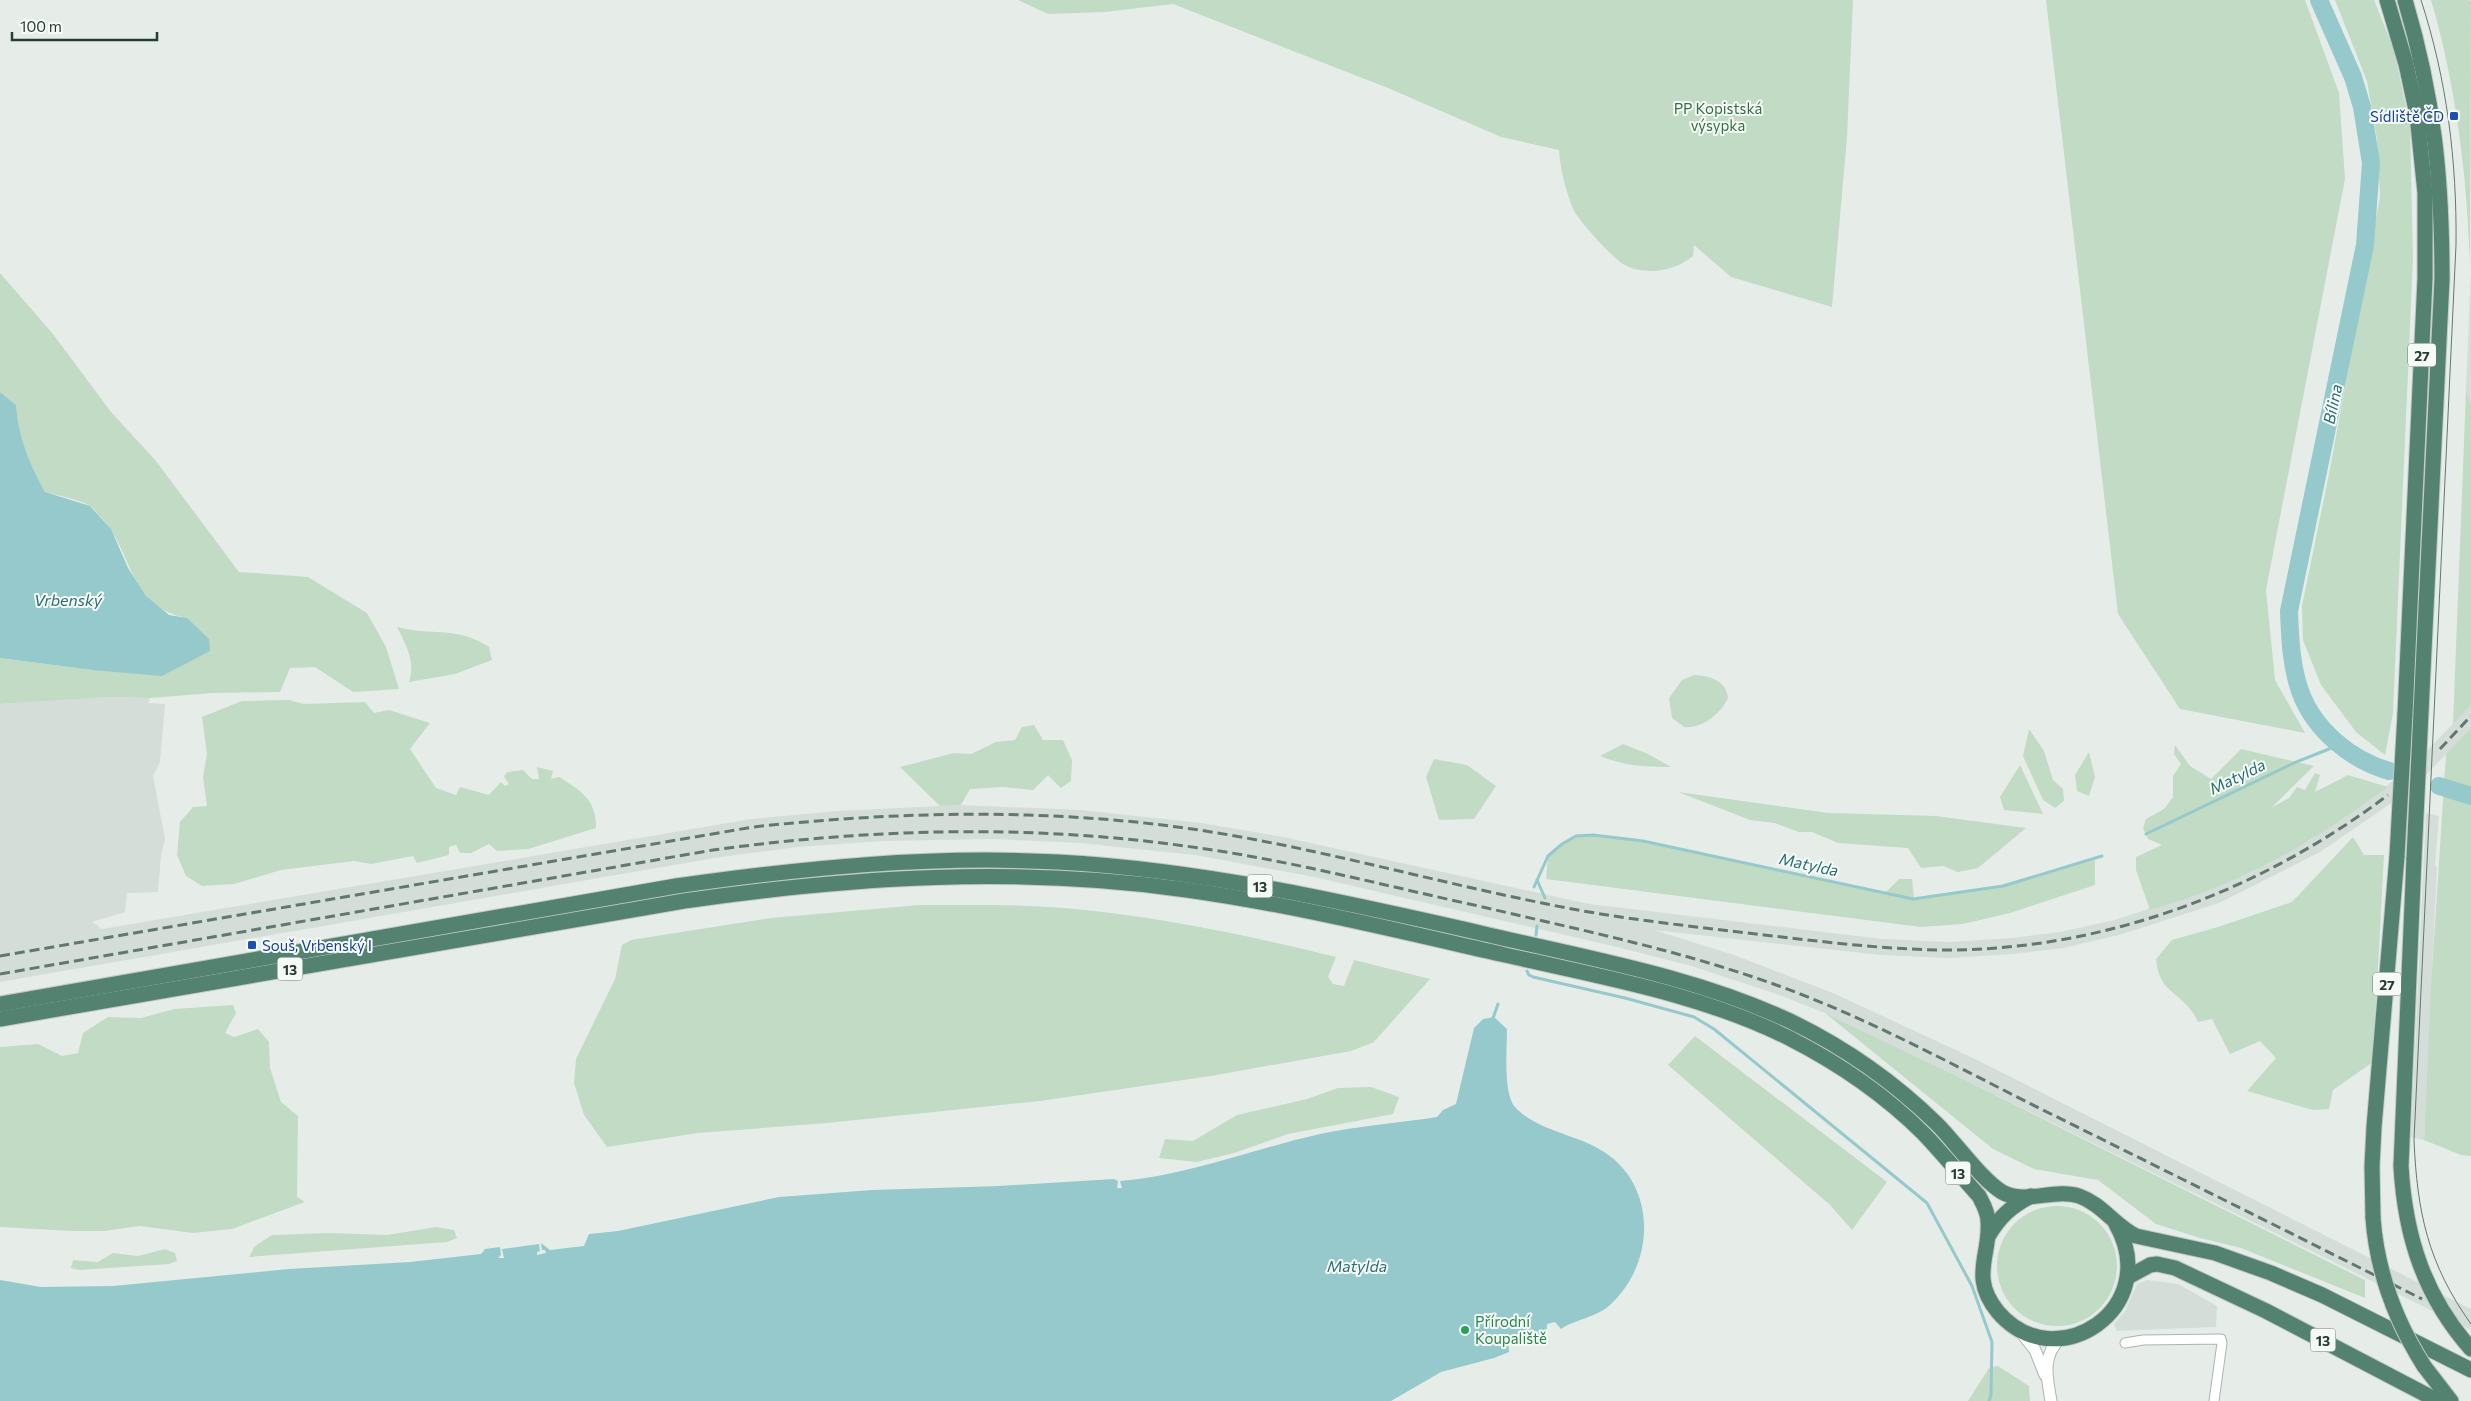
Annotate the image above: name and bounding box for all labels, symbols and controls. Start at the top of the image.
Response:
scale bar [12,10,158,42]
text: 100 m [20,17,62,35]
park label: PP Kopistská výsypka [1674,99,1762,134]
place label: Sídliště ČD [2370,106,2444,125]
marker: Sídliště ČD [2448,110,2460,122]
road number: 27 [2408,344,2436,366]
water label: Bílina [2319,382,2345,426]
water label: Vrbenský [34,590,103,609]
water label: Matylda [2206,754,2268,798]
water label: Matylda [1778,848,1840,880]
road number: 13 [1248,874,1272,898]
place label: Souš, Vrbenský I [262,936,372,954]
marker: Souš, Vrbenský I [246,939,258,951]
road number: 13 [278,958,302,981]
road number: 27 [2373,972,2401,996]
road number: 13 [1946,1162,1970,1184]
water label: Matylda [1327,1256,1387,1275]
place label: Přírodní Koupaliště [1475,1312,1547,1347]
marker: Přírodní Koupaliště [1459,1324,1471,1336]
road number: 13 [2310,1328,2336,1352]

